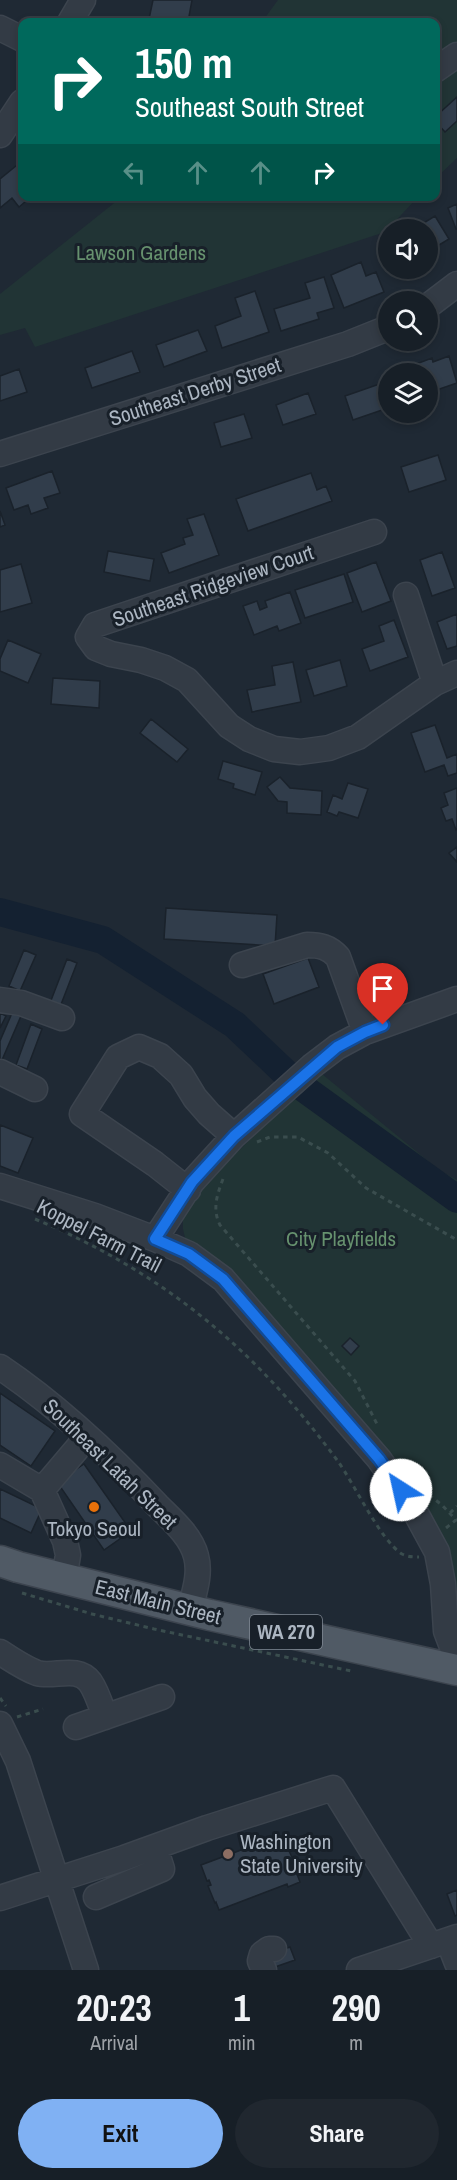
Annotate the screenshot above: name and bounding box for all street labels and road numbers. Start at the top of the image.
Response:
street label: Southeast Derby Street [105,350,285,433]
street label: Southeast Ridgeview Court [109,537,317,634]
street label: Koppel Farm Trail [32,1192,166,1279]
street label: Southeast Latah Street [37,1392,184,1535]
street label: East Main Street [92,1572,224,1631]
road number: WA 270 [250,1615,322,1649]

